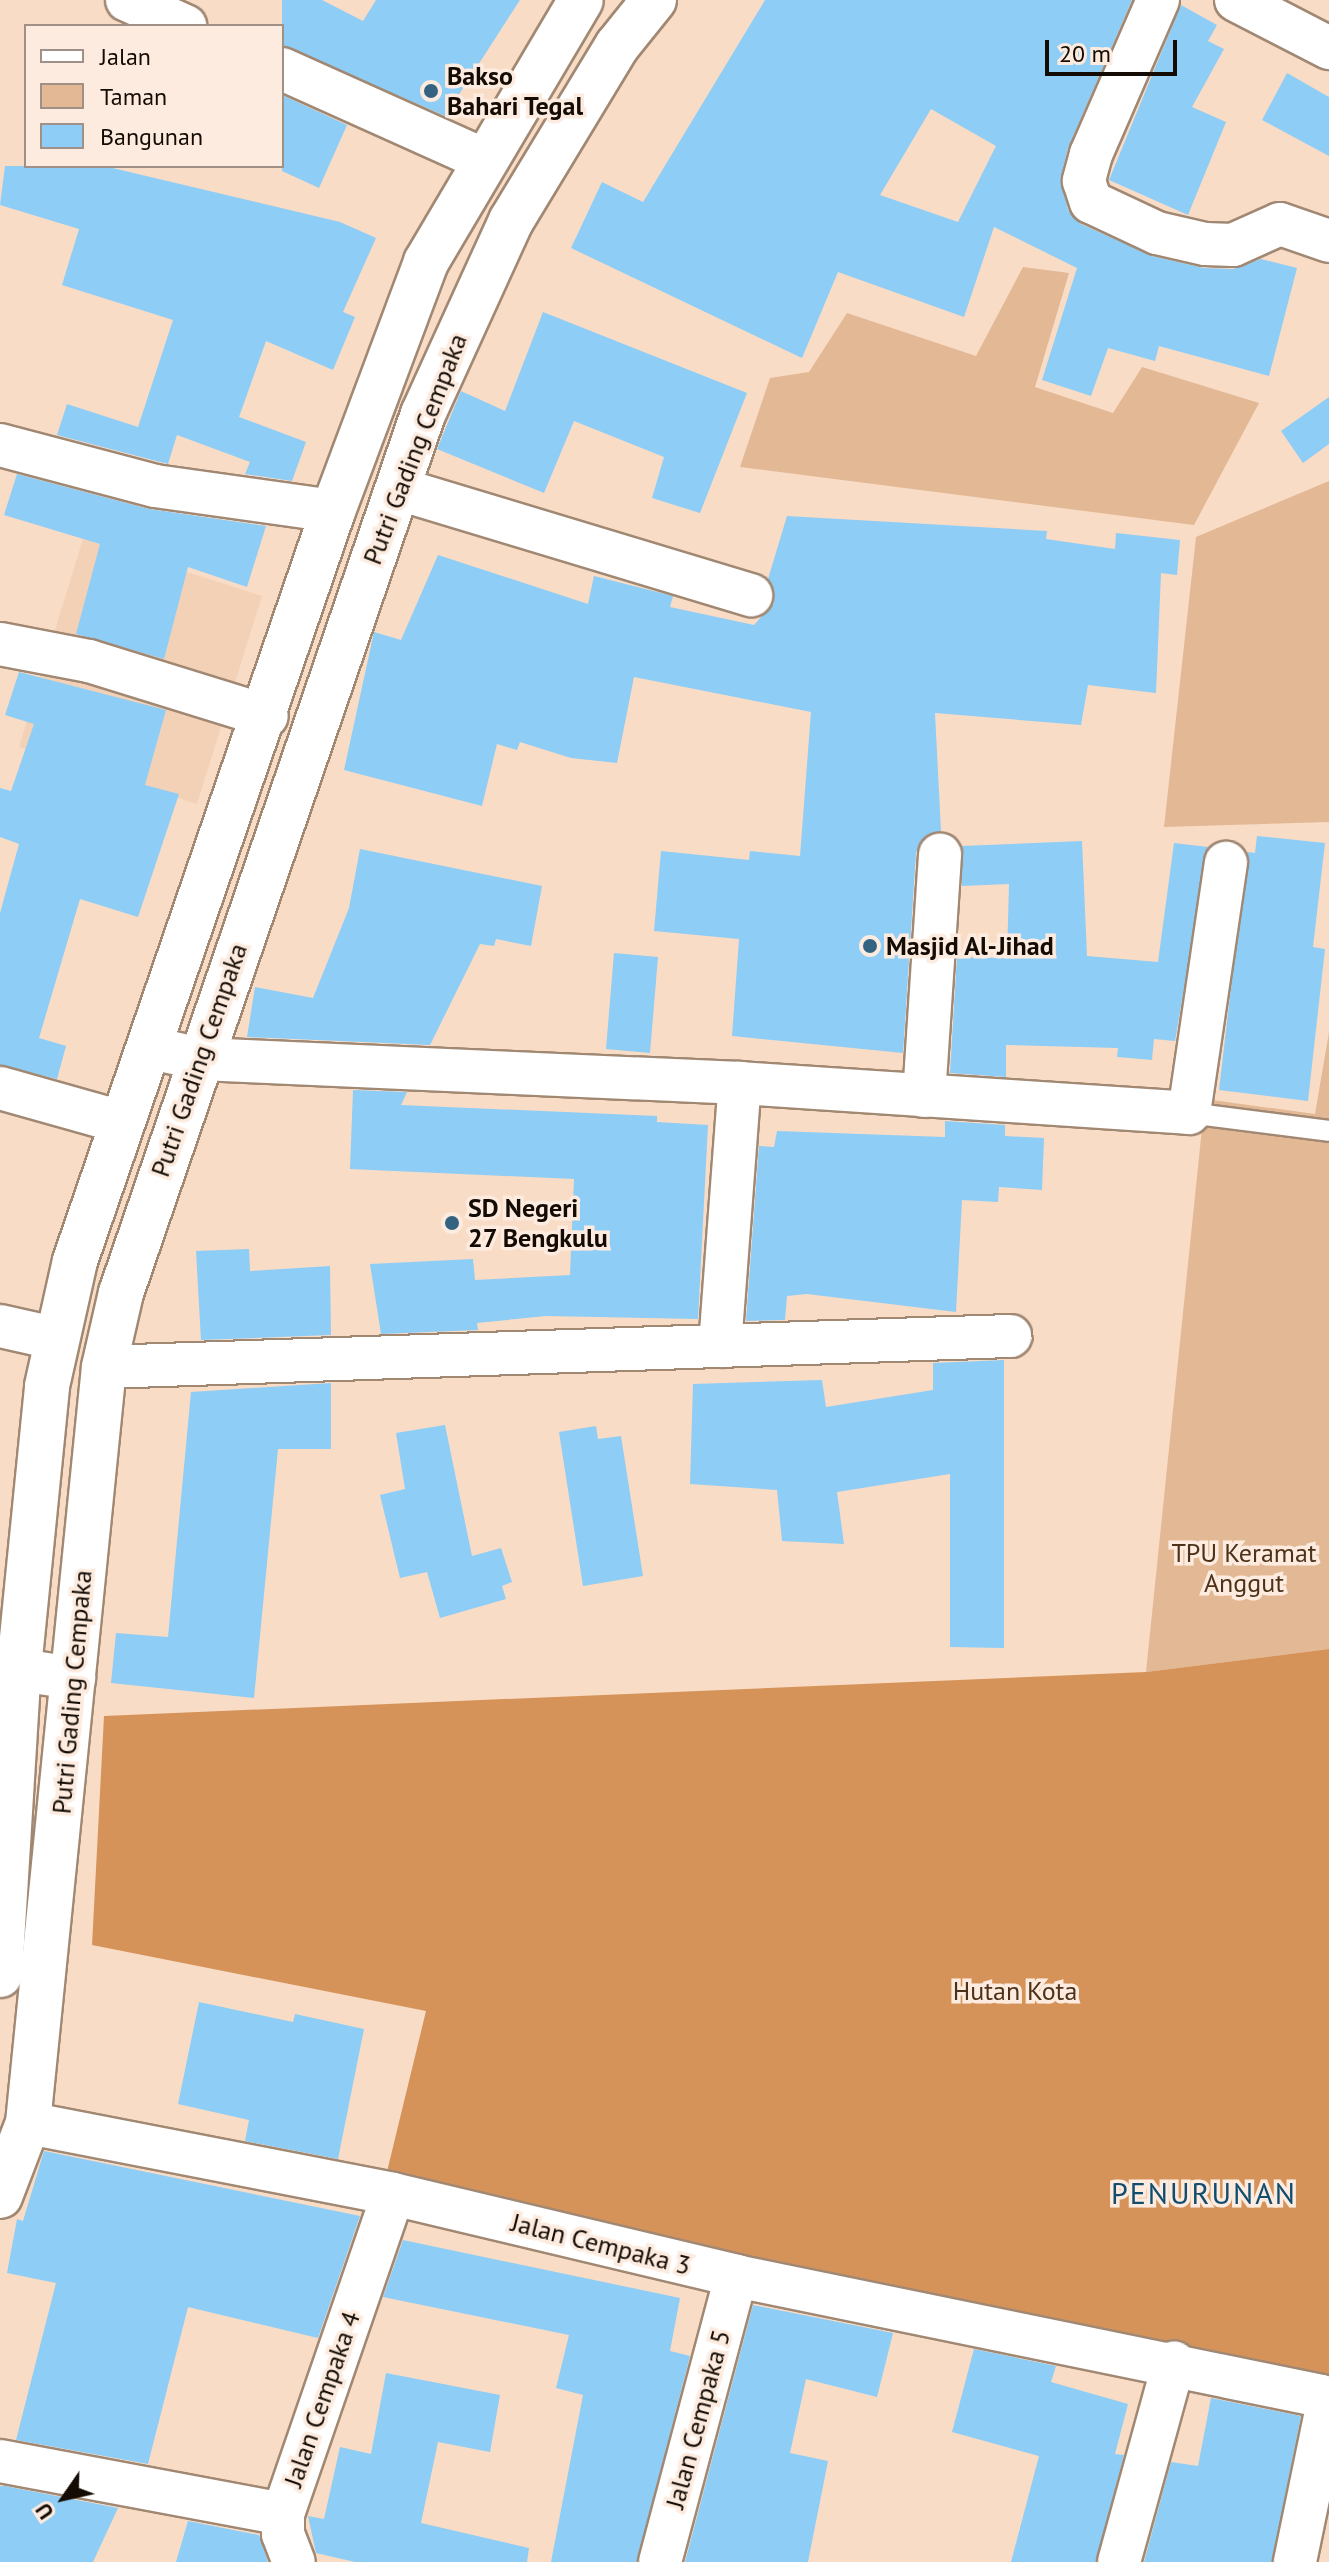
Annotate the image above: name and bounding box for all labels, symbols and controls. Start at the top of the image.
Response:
legend [24,24,284,168]
scale bar [1049,24,1181,74]
text: 20 m [1059,38,1111,69]
text: Jalan [100,41,151,72]
place label: Bakso Bahari Tegal [447,60,584,122]
text: Taman [100,81,167,112]
marker: Bakso Bahari Tegal [422,82,440,100]
text: Bangunan [100,121,203,152]
street label: Putri Gading Cempaka [357,329,473,569]
place label: Masjid Al-Jihad [886,930,1055,962]
marker: Masjid Al-Jihad [861,937,879,955]
street label: Putri Gading Cempaka [144,939,254,1181]
place label: SD Negeri 27 Bengkulu [468,1192,609,1254]
marker: SD Negeri 27 Bengkulu [443,1214,461,1232]
park label: TPU Keramat Anggut [1171,1537,1317,1598]
street label: Putri Gading Cempaka [46,1569,98,1815]
park label: Hutan Kota [953,1975,1077,2007]
district label: PENURUNAN [1111,2175,1297,2211]
street label: Jalan Cempaka 3 [508,2207,694,2281]
street label: Jalan Cempaka 4 [277,2307,367,2491]
street label: Jalan Cempaka 5 [659,2326,737,2512]
north arrow [24,2458,104,2538]
text: U [29,2498,60,2525]

